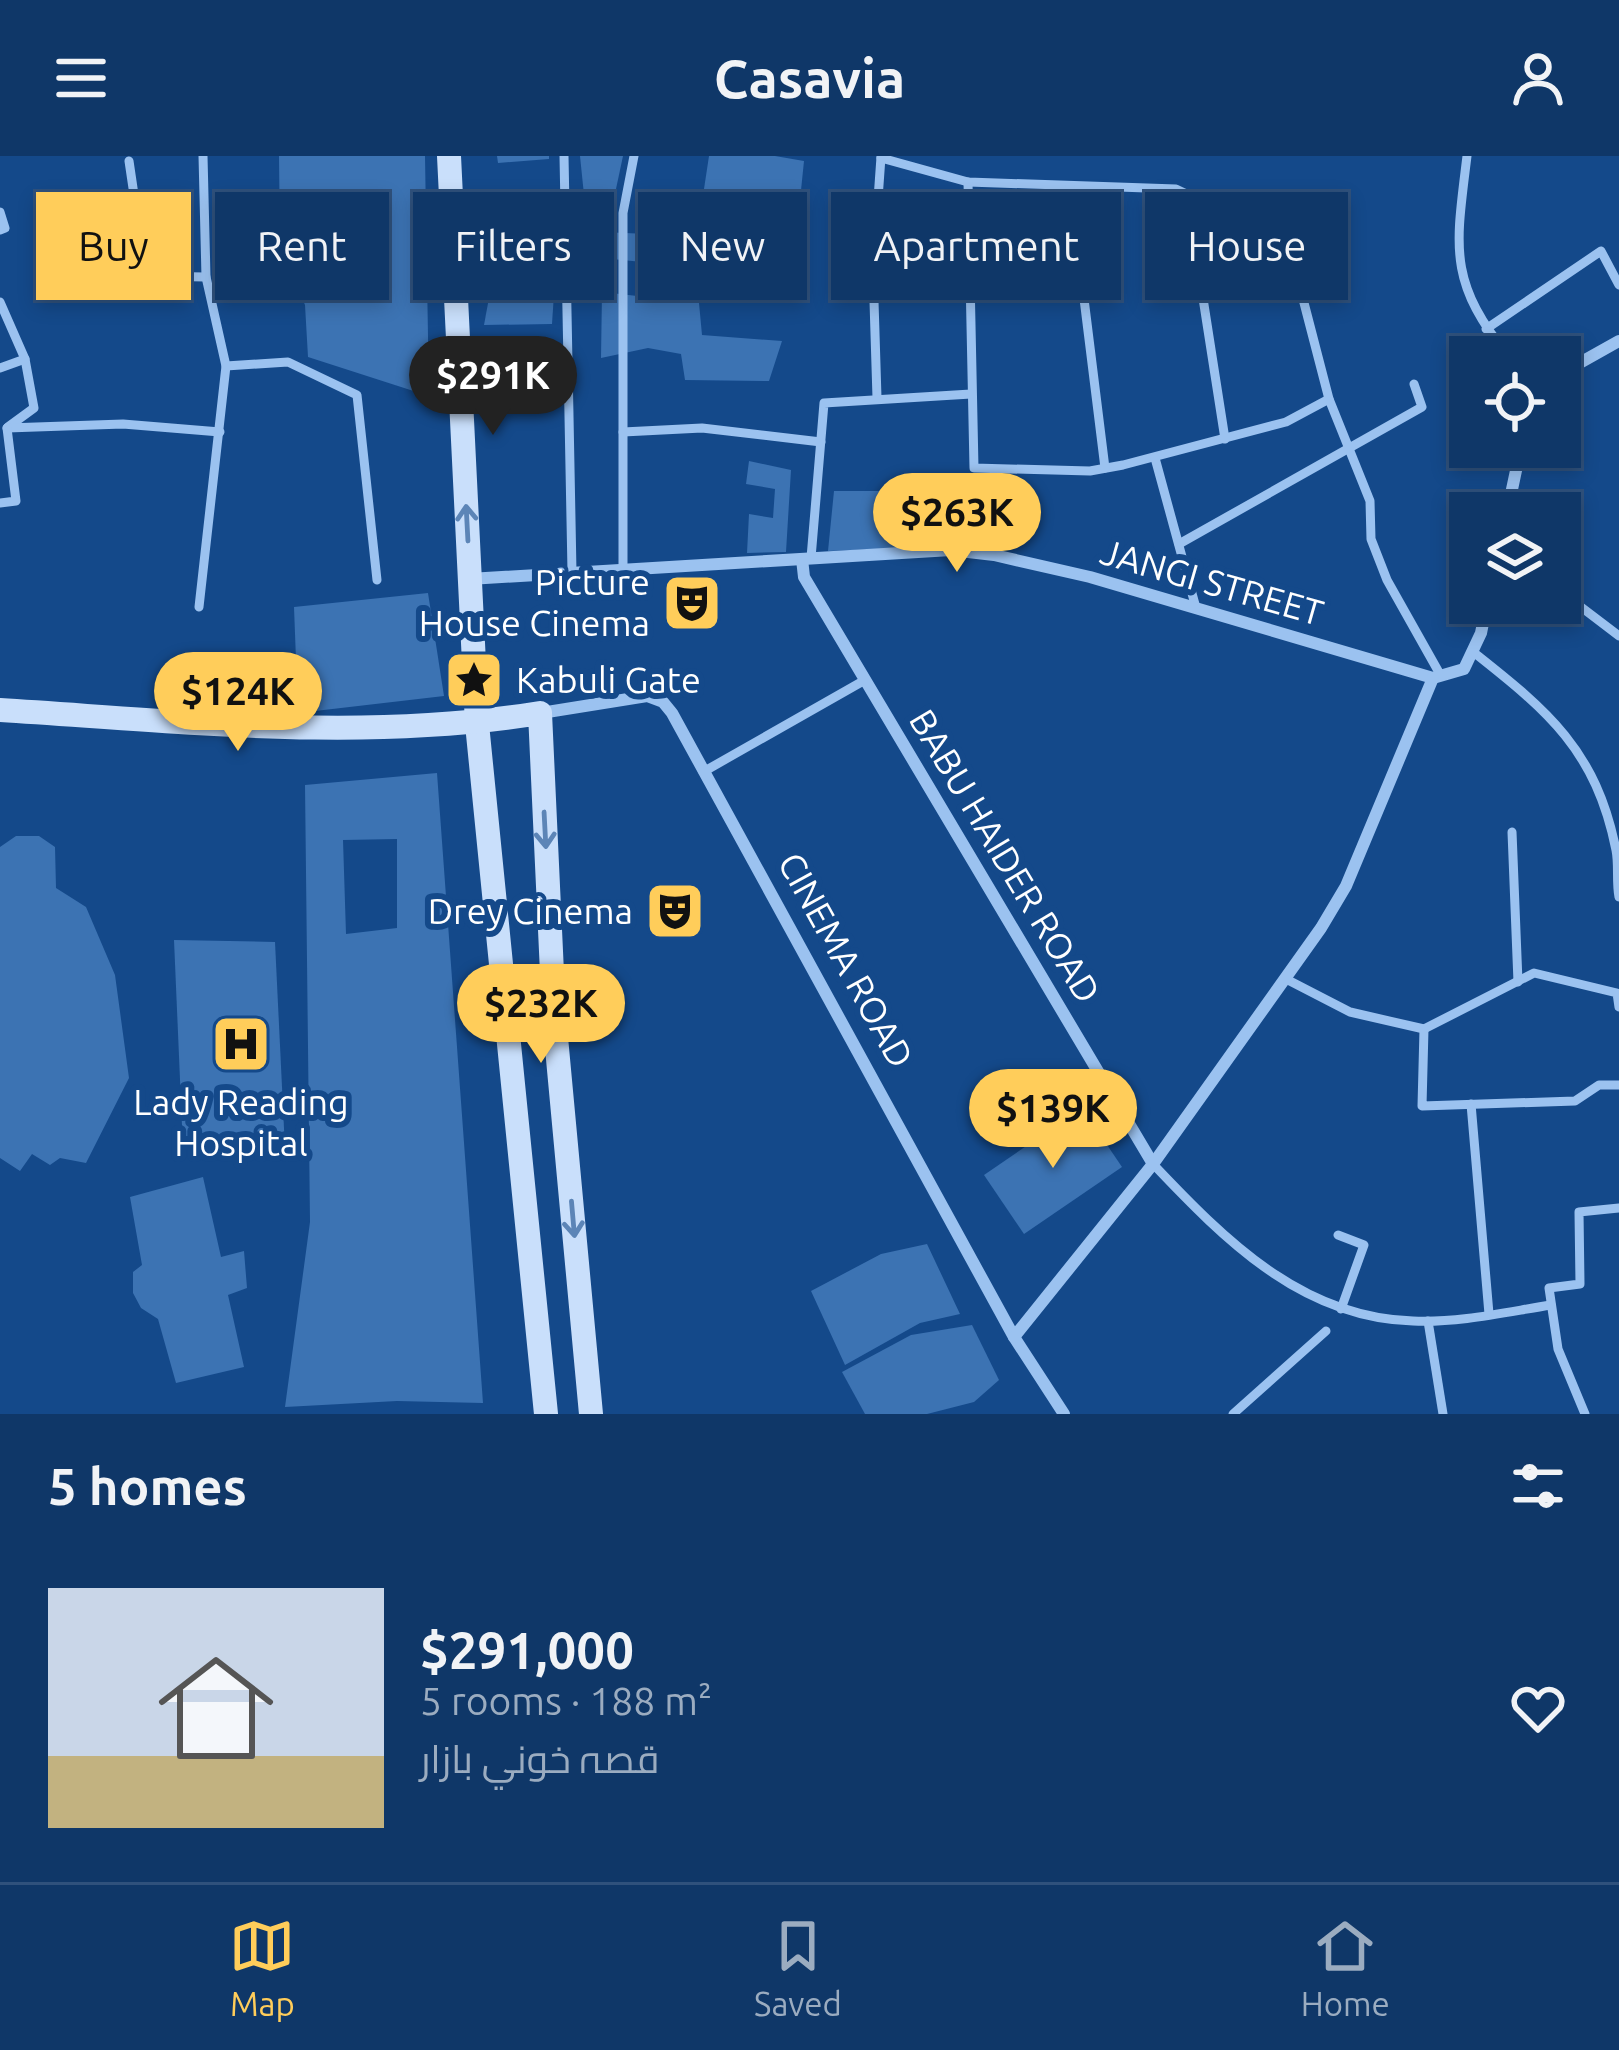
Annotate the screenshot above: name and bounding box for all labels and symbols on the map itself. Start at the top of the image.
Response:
pin: $291K [409,336,577,438]
pin: $263K [873,473,1041,575]
one-way arrow [455,504,478,543]
street label: JANGI STREET [1096,530,1328,633]
place label: Picture House Cinema [419,561,650,643]
theatre icon: Picture House Cinema [661,572,723,634]
place icon: Kabuli Gate [443,649,505,711]
pin: $124K [154,652,322,754]
place label: Kabuli Gate [516,659,701,700]
street label: BABU HAIDER ROAD [902,702,1109,1010]
one-way arrow [534,810,557,849]
street label: CINEMA ROAD [771,845,922,1074]
theatre icon: Drey Cinema [644,880,706,942]
place label: Drey Cinema [428,890,633,931]
pin: $232K [457,964,625,1066]
hospital icon: Lady Reading Hospital [210,1013,272,1075]
pin: $139K [969,1069,1137,1171]
place label: Lady Reading Hospital [133,1081,349,1163]
one-way arrow [562,1199,585,1238]

